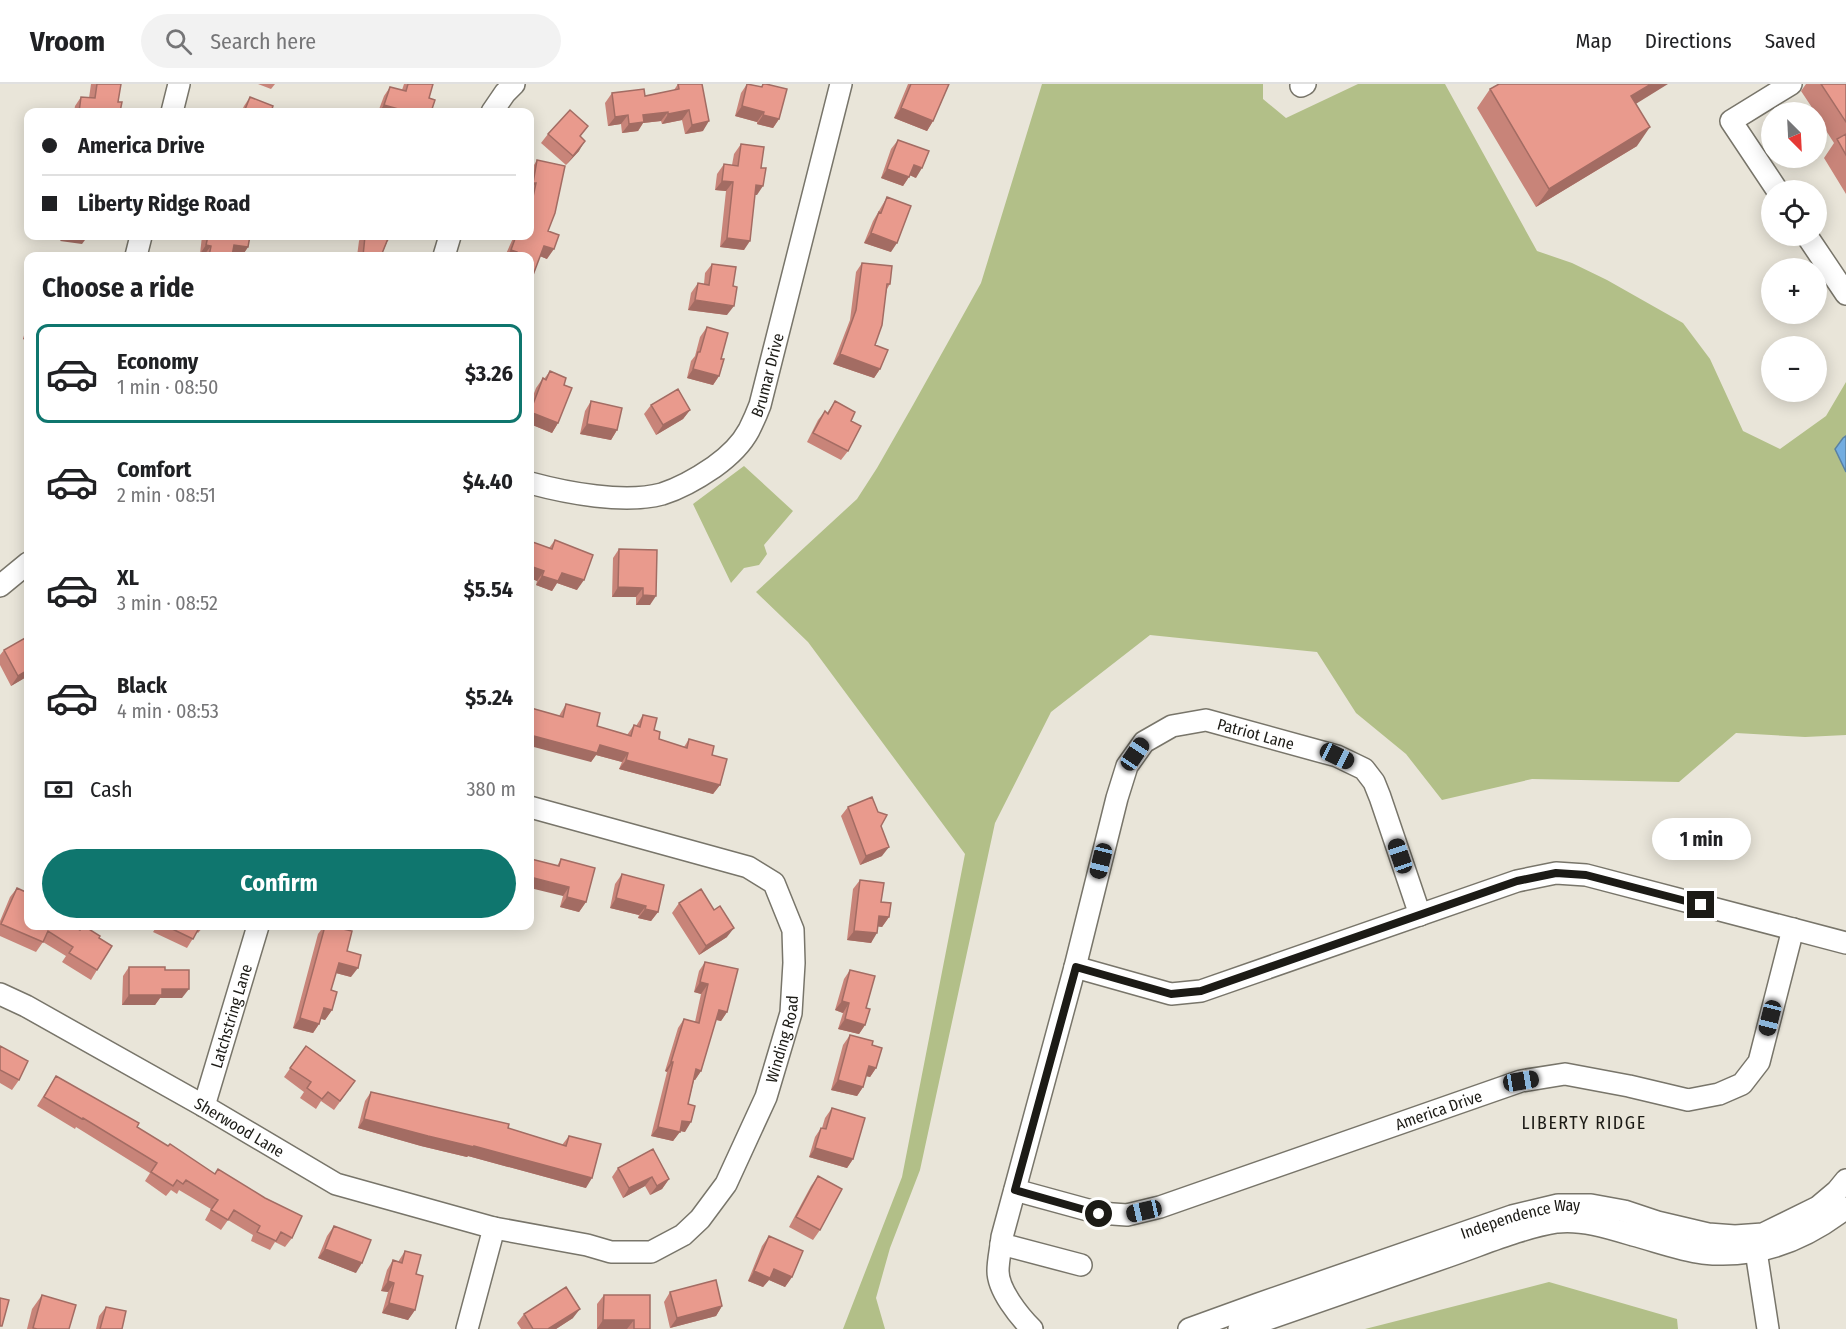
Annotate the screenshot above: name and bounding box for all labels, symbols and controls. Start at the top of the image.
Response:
search box [141,14,561,68]
text: Vroom [30,25,105,58]
icon: search [162,25,195,58]
text: Search here [210,28,316,55]
text: Map [1575,28,1612,54]
text: Directions [1645,28,1732,54]
text: Saved [1765,28,1816,54]
north arrow [1761,102,1827,168]
map controls [1761,102,1827,402]
text: America Drive [78,132,205,159]
button: locate [1761,180,1827,246]
text: Liberty Ridge Road [78,190,251,217]
button: + [1761,258,1827,324]
text: Choose a ride [42,272,194,304]
street label: Brumar Drive [747,331,788,420]
button: − [1761,336,1827,402]
icon: car [45,347,99,401]
text: Economy [117,348,198,375]
text: $3.26 [465,360,513,387]
text: 1 min · 08:50 [117,375,218,399]
icon: car [45,455,99,509]
text: Comfort [117,456,191,483]
text: $4.40 [463,468,513,495]
text: 2 min · 08:51 [117,483,216,507]
icon: car [45,563,99,617]
text: XL [117,564,139,591]
text: $5.54 [464,576,513,603]
text: 3 min · 08:52 [117,591,218,615]
icon: car [45,671,99,725]
text: Black [117,672,167,699]
text: $5.24 [465,684,513,711]
text: 4 min · 08:53 [117,699,219,723]
street label: Patriot Lane [1215,715,1296,754]
car [1117,734,1153,774]
car [1317,740,1357,772]
icon: cash [42,773,75,806]
text: Cash [90,776,133,803]
text: 380 m [466,777,516,801]
callout: 1 min [1652,818,1750,860]
text: 1 min [1680,827,1723,851]
car [1386,836,1414,876]
car [1088,841,1114,881]
button: Confirm [42,849,516,918]
route end [1687,891,1714,918]
street label: Latchstring Lane [207,962,256,1070]
street label: Winding Road [762,995,802,1085]
car [1757,998,1783,1038]
car [1502,1069,1540,1093]
street label: America Drive [1393,1086,1485,1134]
street label: Sherwood Lane [191,1094,287,1161]
district label: LIBERTY RIDGE [1521,1112,1647,1134]
street label: Independence Way [1458,1196,1581,1243]
car [1124,1198,1164,1224]
route start [1085,1200,1112,1227]

